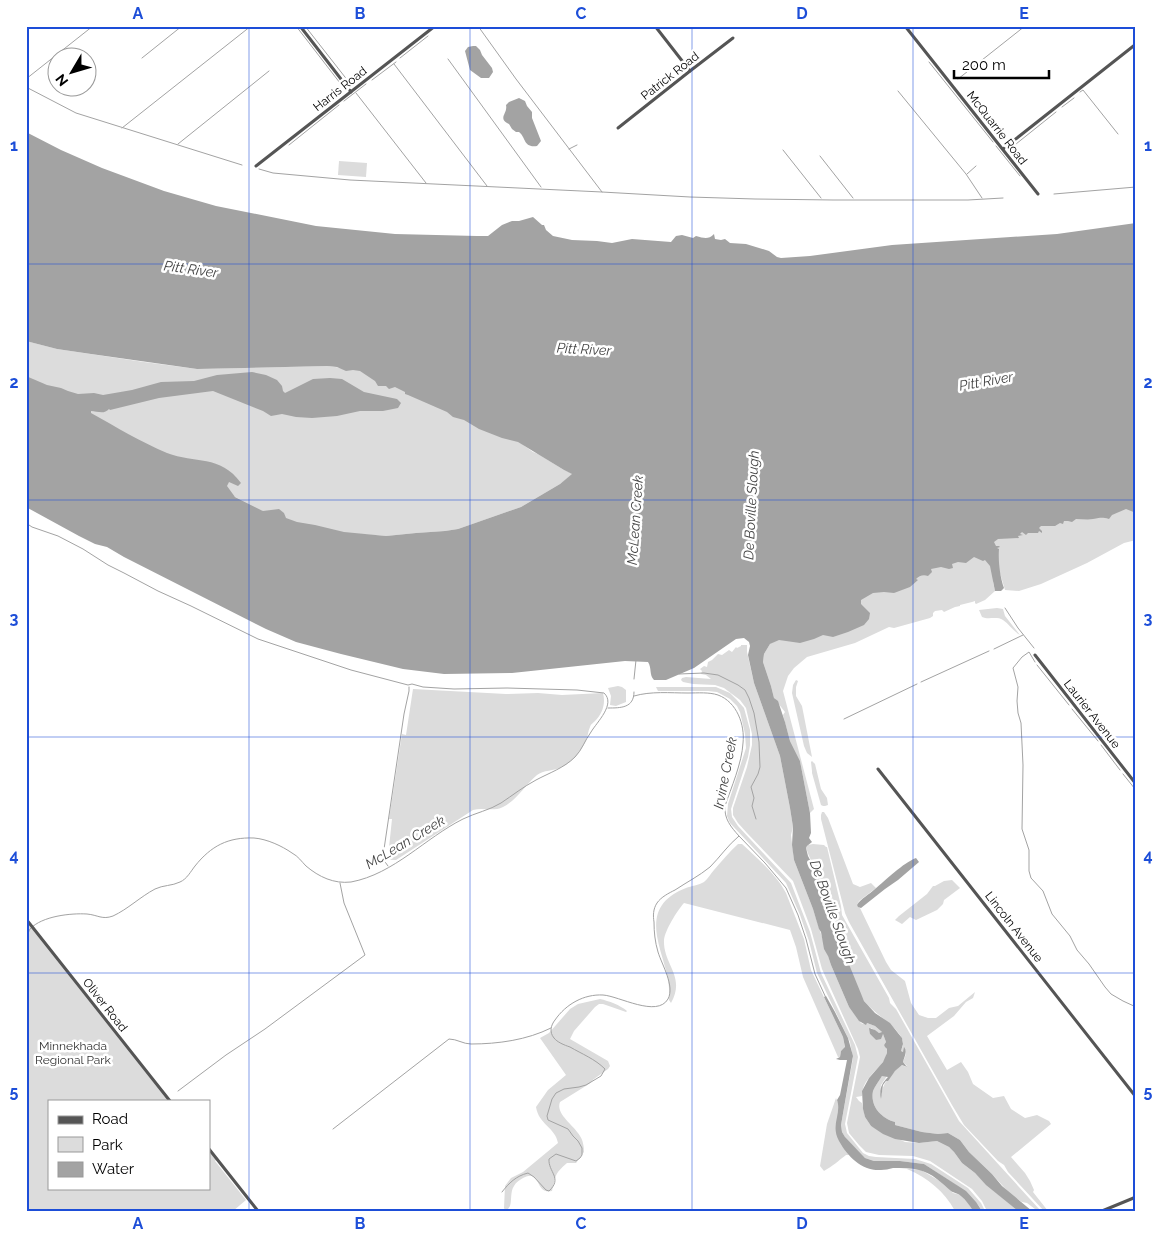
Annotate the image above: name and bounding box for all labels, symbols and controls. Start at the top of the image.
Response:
text: A [133,4,144,23]
text: B [355,4,366,23]
text: C [576,4,587,23]
text: D [796,4,808,23]
text: E [1019,4,1029,23]
north arrow [48,48,98,98]
scale bar [954,48,1050,80]
street label: Patrick Road [638,49,702,103]
text: 200 m [962,56,1006,74]
street label: Harris Road [310,64,370,114]
text: N [52,71,71,89]
street label: McQuarrie Road [964,88,1030,168]
text: 1 [10,136,18,155]
text: 1 [1144,136,1152,155]
water label: Pitt River [163,257,220,281]
water label: Pitt River [556,340,613,358]
water label: Pitt River [958,368,1015,394]
text: 2 [9,373,19,392]
text: 2 [1143,373,1153,392]
water label: De Boville Slough [740,450,762,560]
water label: McLean Creek [624,474,646,565]
text: 3 [10,609,19,628]
text: 3 [1144,609,1153,628]
street label: Laurier Avenue [1061,677,1123,751]
water label: Irvine Creek [710,735,740,810]
water label: McLean Creek [362,812,448,872]
text: 4 [9,846,19,865]
text: 4 [1143,846,1153,865]
water label: De Boville Slough [807,858,859,966]
street label: Lincoln Avenue [982,889,1046,965]
street label: Oliver Road [80,976,130,1034]
park label: Minnekhada Regional Park [35,1039,112,1067]
text: 5 [10,1082,19,1101]
text: 5 [1144,1082,1153,1101]
legend [48,1100,210,1190]
text: Road [92,1110,128,1128]
text: Park [92,1136,123,1154]
text: Water [92,1160,135,1178]
text: A [133,1214,144,1233]
text: B [355,1214,366,1233]
text: C [576,1214,587,1233]
text: D [796,1214,808,1233]
text: E [1019,1214,1029,1233]

